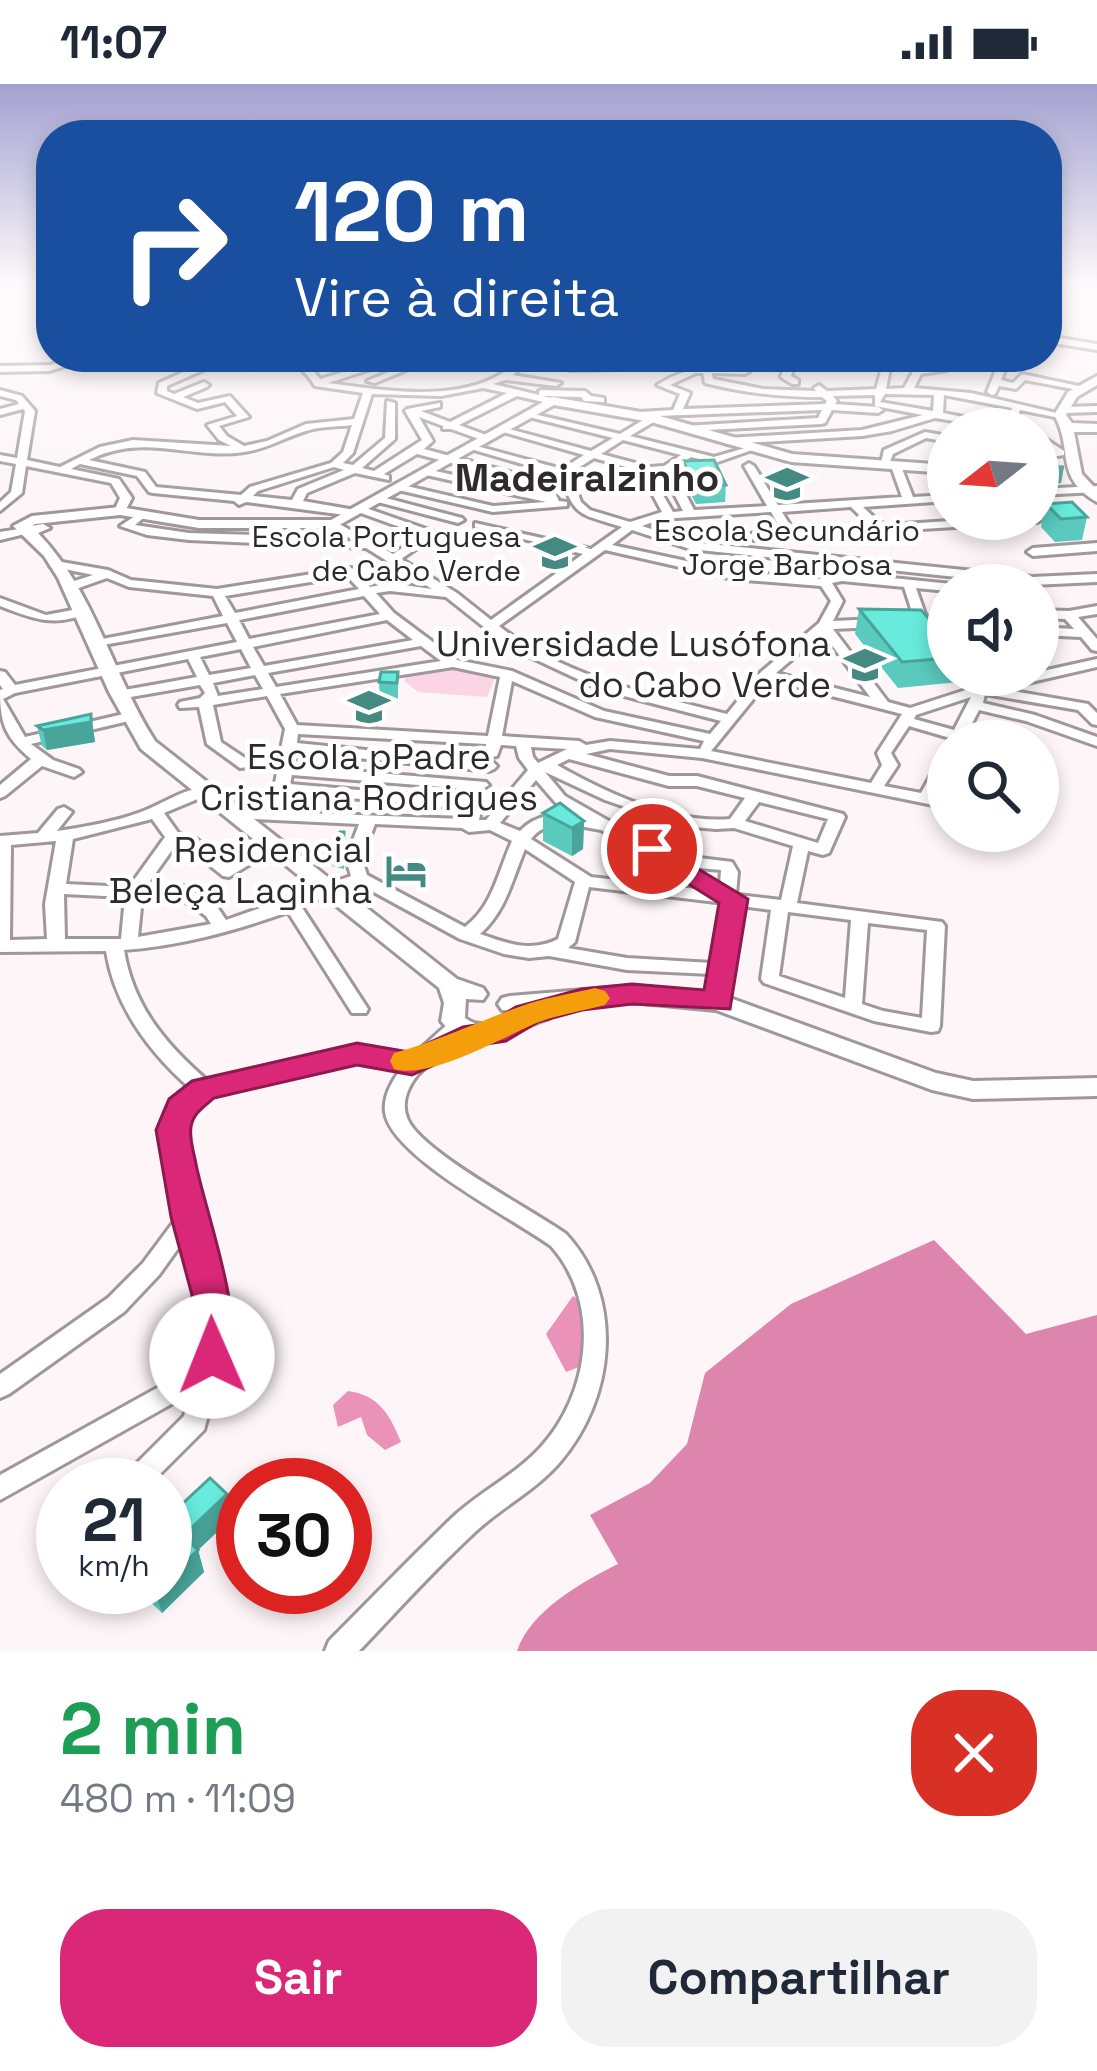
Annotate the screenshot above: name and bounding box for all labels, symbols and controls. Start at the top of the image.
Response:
text: 11:07 [60,14,167,71]
text: 120 m [294,158,529,266]
icon: right [96,168,252,324]
text: Vire à direita [294,263,619,332]
north arrow [927,408,1059,540]
map controls [927,408,1059,852]
district label: Madeiralzinho [455,453,719,502]
school or university icon: Escola Secundário Jorge Barbosa [764,461,810,507]
place label: Escola Secundário Jorge Barbosa [654,511,920,584]
place label: Escola Portuguesa de Cabo Verde [252,517,521,590]
school or university icon: Escola Portuguesa de Cabo Verde [532,530,578,576]
button: sound [927,564,1059,696]
place label: Universidade Lusófona do Cabo Verde [436,621,831,708]
school or university icon: Universidade Lusófona do Cabo Verde [842,642,888,688]
school or university icon: Escola pPadre Cristiana Rodrigues [346,684,392,730]
button: search [927,720,1059,852]
place label: Escola pPadre Cristiana Rodrigues [200,734,538,821]
pin [601,798,703,900]
icon: arrive [619,816,685,882]
place label: Residencial Beleça Laginha [109,827,372,914]
hotel icon: Residencial Beleça Laginha [383,848,429,894]
position arrow [149,1293,275,1419]
speed limit sign: 30 [216,1458,372,1614]
text: 21 [83,1482,145,1559]
text: km/h [78,1546,150,1585]
text: 2 min [60,1683,246,1775]
button: close [911,1690,1037,1816]
text: 480 m · 11:09 [60,1774,296,1823]
button: Sair [60,1909,537,2047]
button: Compartilhar [561,1909,1037,2047]

